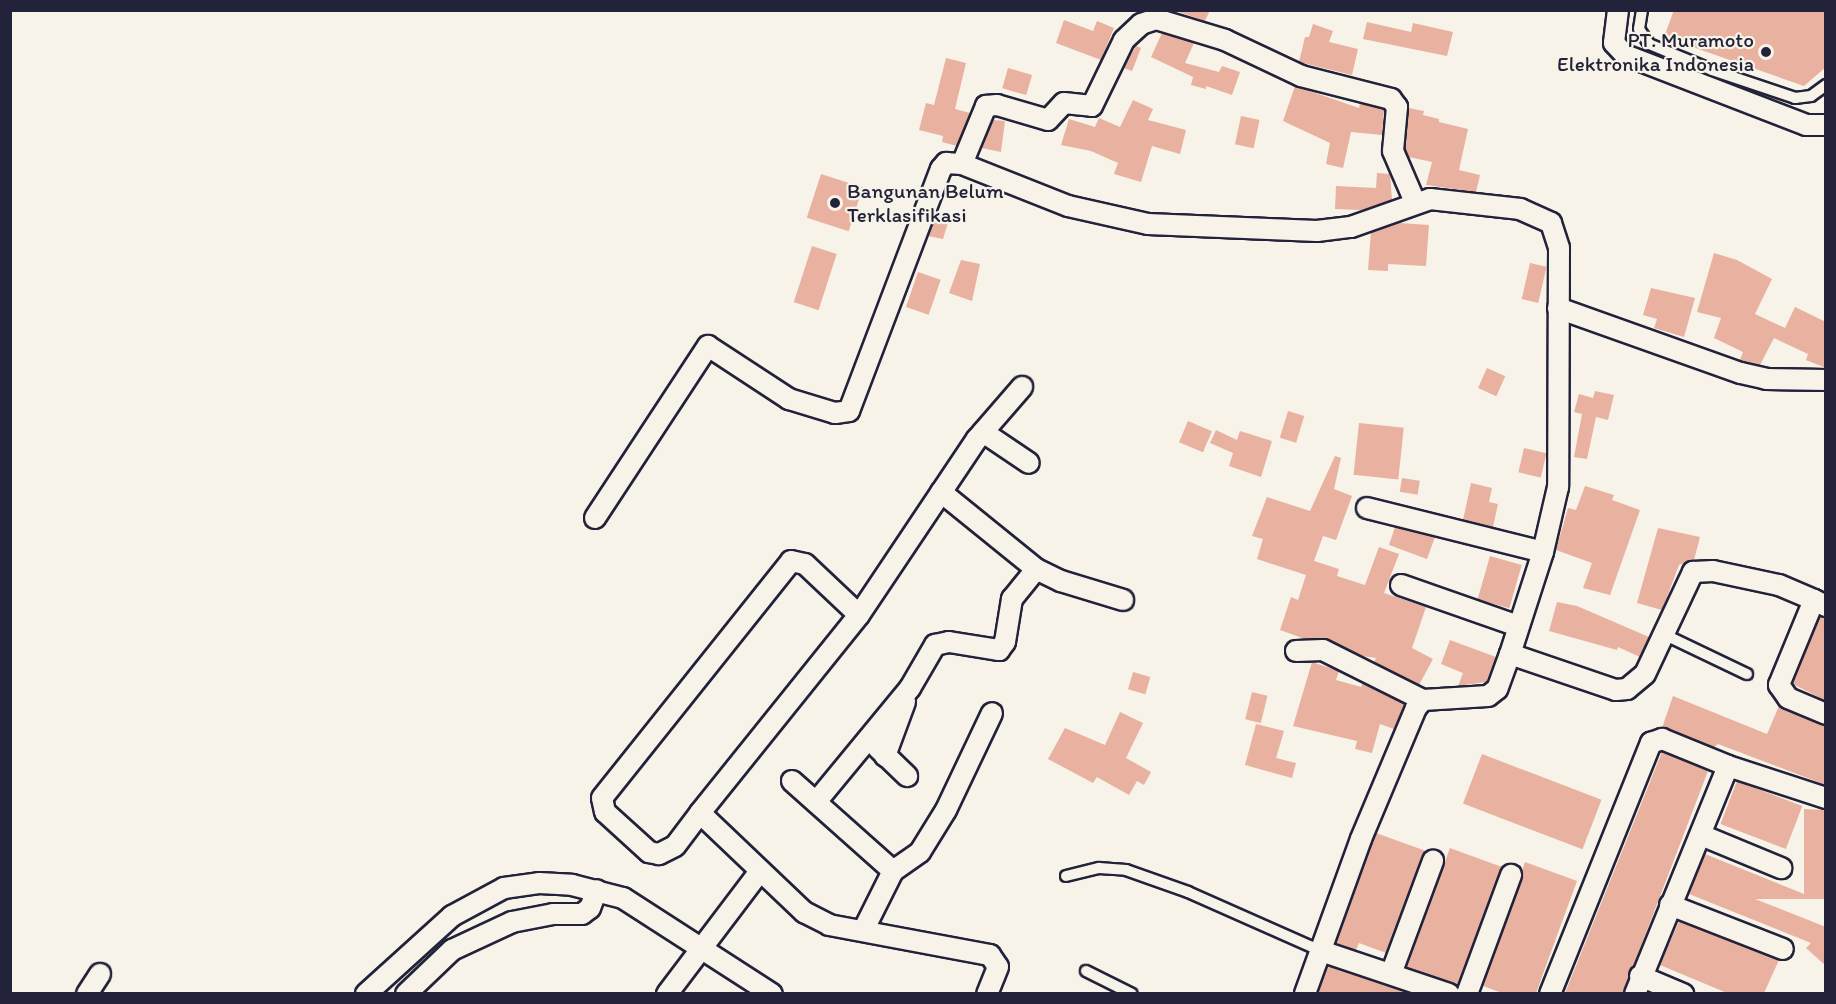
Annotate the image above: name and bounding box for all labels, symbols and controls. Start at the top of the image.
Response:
place label: PT. Muramoto Elektronika Indonesia [1557,27,1754,77]
marker: PT. Muramoto Elektronika Indonesia [1759,45,1773,59]
place label: Bangunan Belum Terklasifikasi [847,178,1003,228]
marker: Bangunan Belum Terklasifikasi [828,196,842,210]

